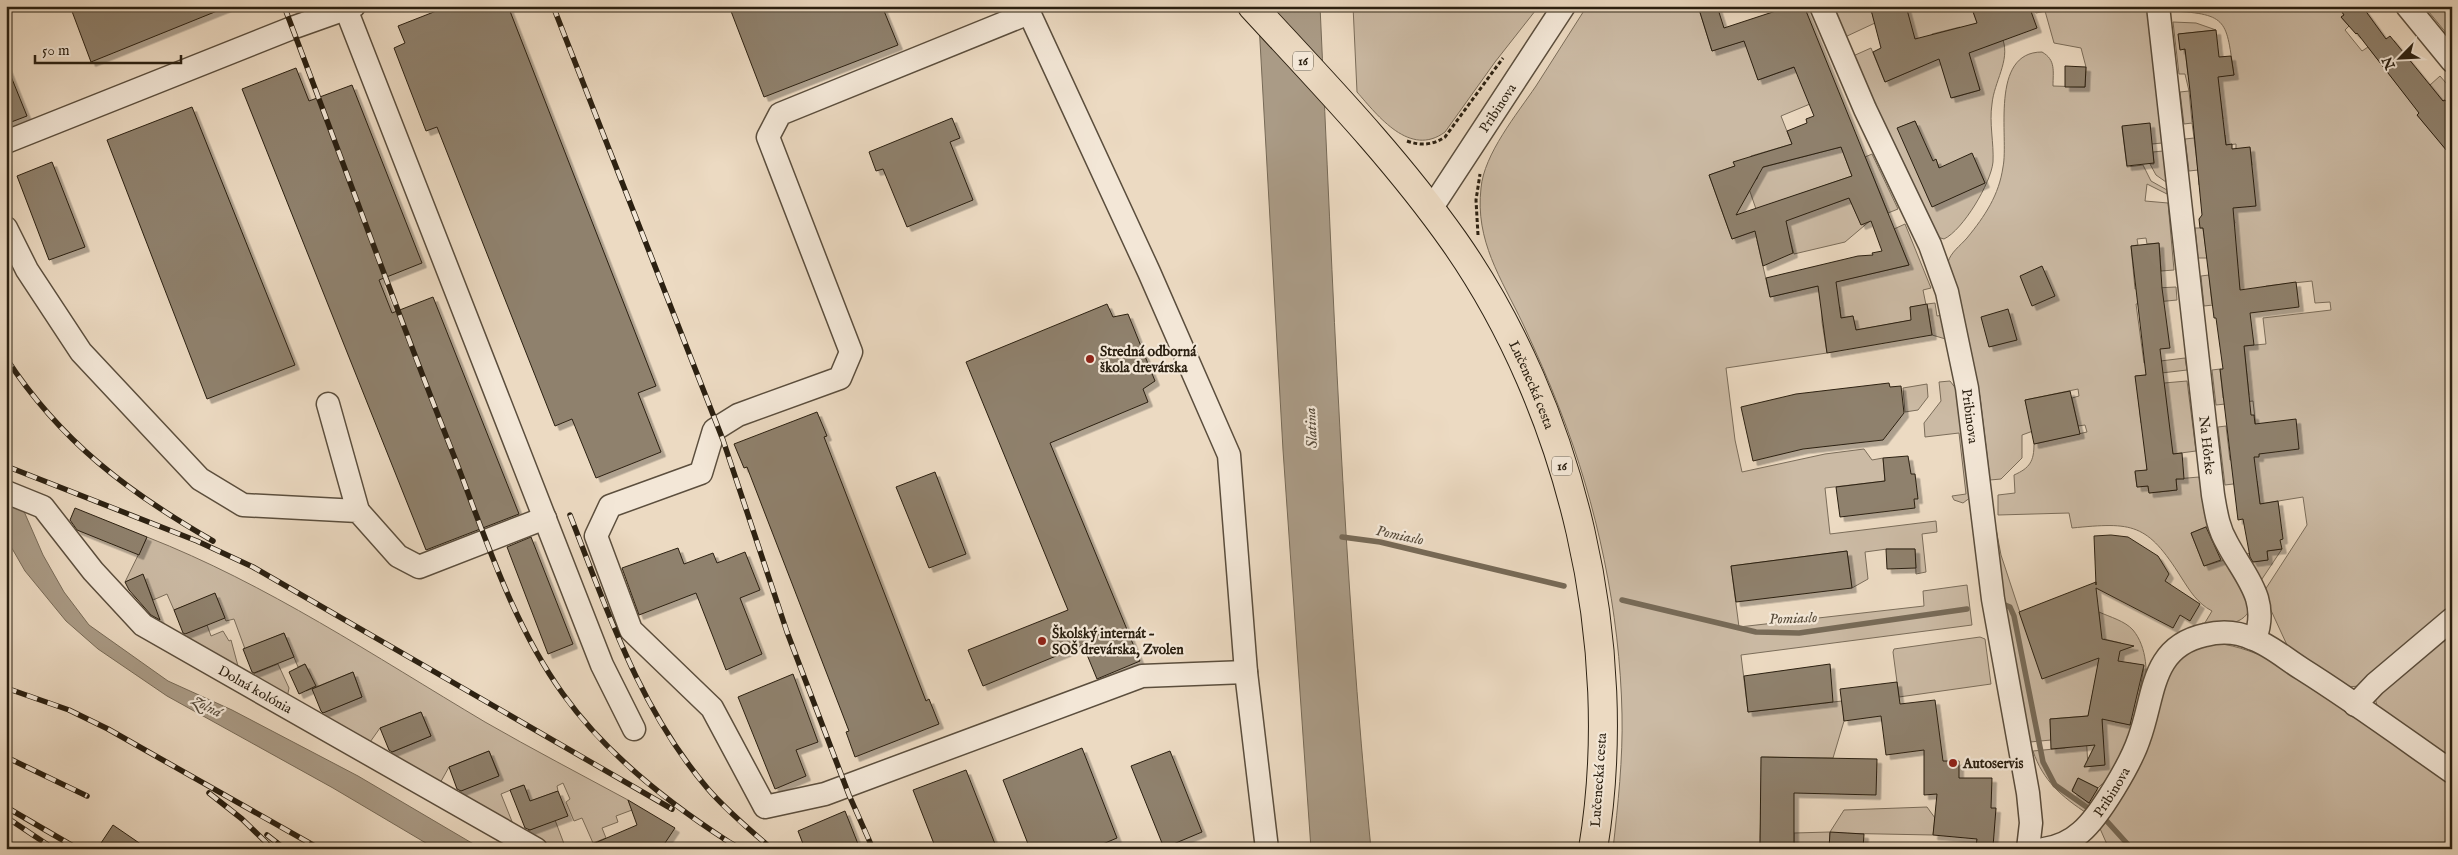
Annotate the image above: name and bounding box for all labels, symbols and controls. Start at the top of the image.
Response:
scale bar [35,32,181,64]
north arrow [2376,32,2426,82]
text: 50 m [42,41,70,60]
road number: 16 [1293,51,1313,70]
text: N [2378,54,2400,73]
street label: Pribinova [1475,80,1521,136]
street label: Lučenecká cesta [1504,338,1558,433]
place label: Stredná odborná škola drevárska [1100,343,1197,377]
marker: Stredná odborná škola drevárska [1084,353,1096,365]
street label: Pribinova [1957,388,1982,446]
water label: Slatina [1301,407,1322,449]
street label: Na Hôrke [2194,415,2219,476]
road number: 16 [1552,456,1572,476]
water label: Pomiaslo [1374,521,1426,550]
water label: Pomiaslo [1768,608,1818,629]
place label: Školský internát – SOŠ drevárska, Zvolen [1052,624,1184,659]
marker: Školský internát – SOŠ drevárska, Zvolen [1036,635,1048,647]
street label: Dolná kolónia [214,662,296,719]
water label: Zolná [186,690,226,723]
street label: Lučenecká cesta [1587,731,1611,828]
place label: Autoservis [1962,755,2023,773]
marker: Autoservis [1947,757,1959,769]
street label: Pribinova [2090,763,2135,821]

